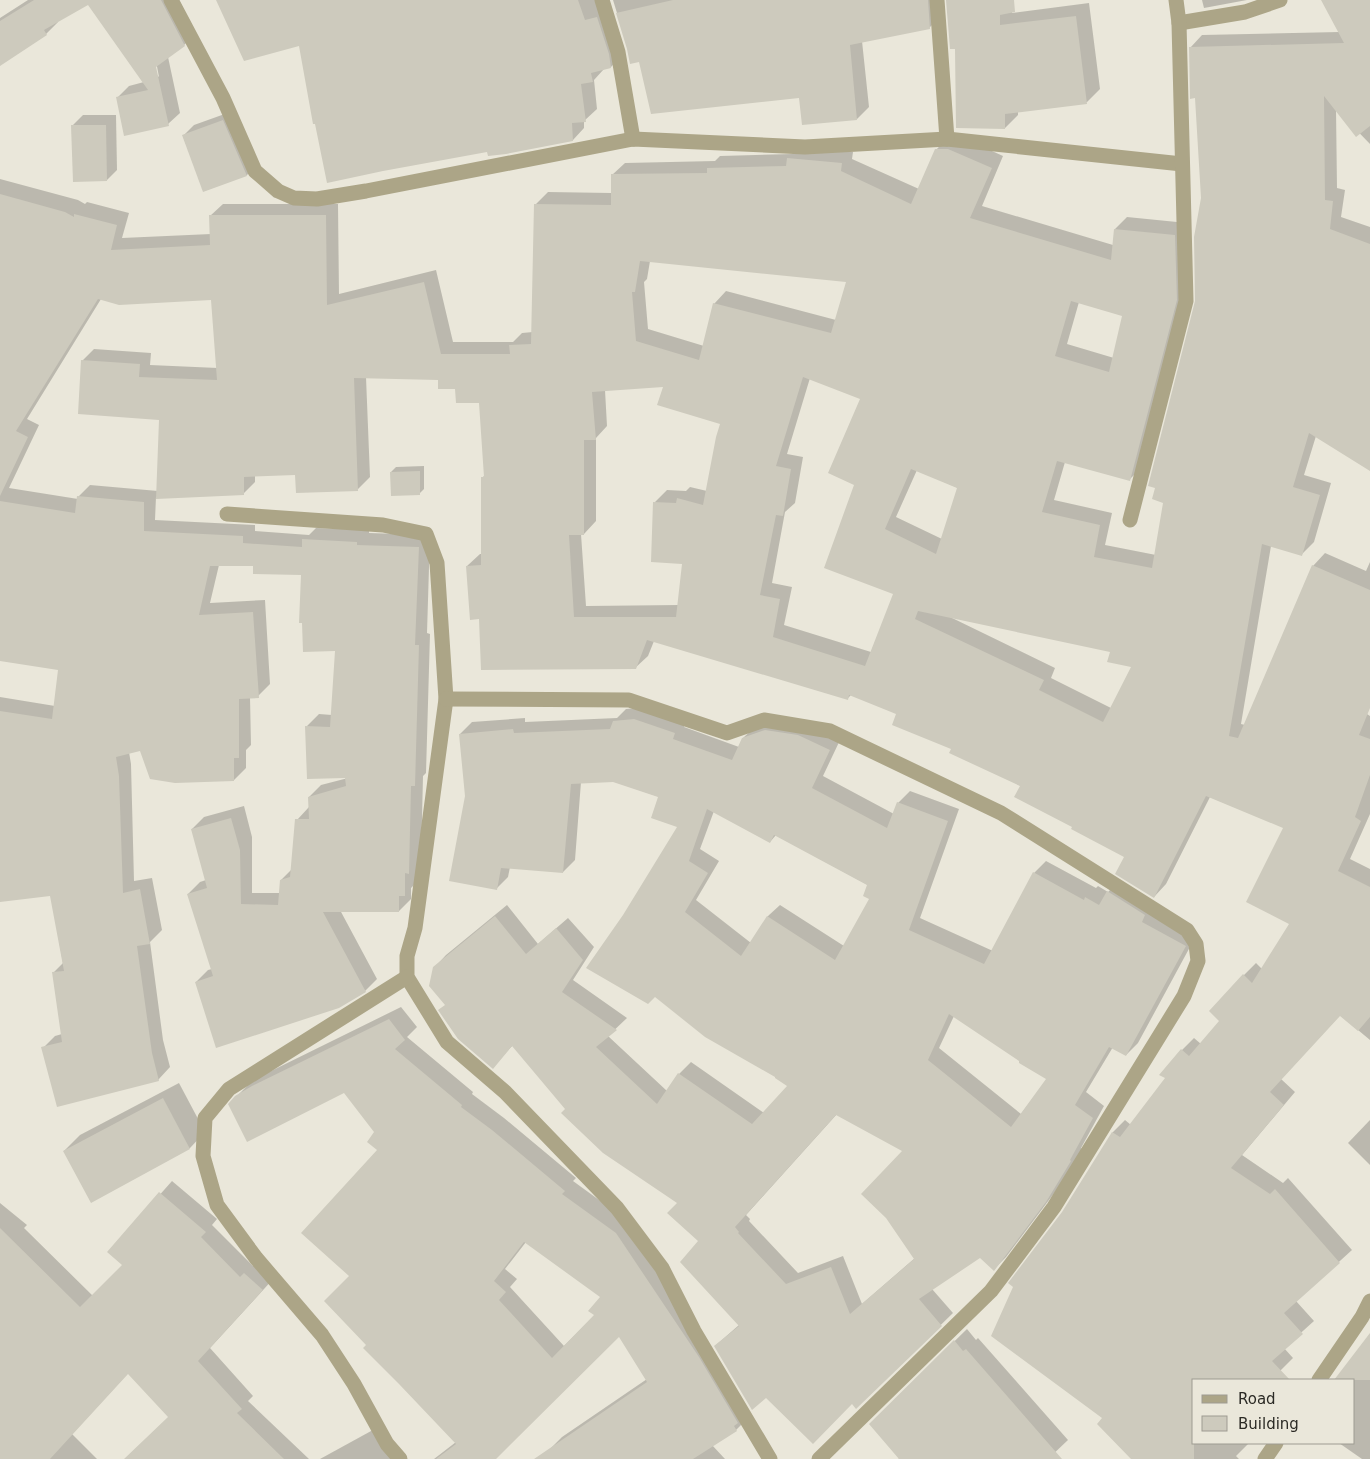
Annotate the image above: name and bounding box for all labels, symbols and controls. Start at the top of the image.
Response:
legend [1192,1379,1355,1444]
text: Road [1238,1390,1276,1408]
text: Building [1238,1415,1299,1433]

